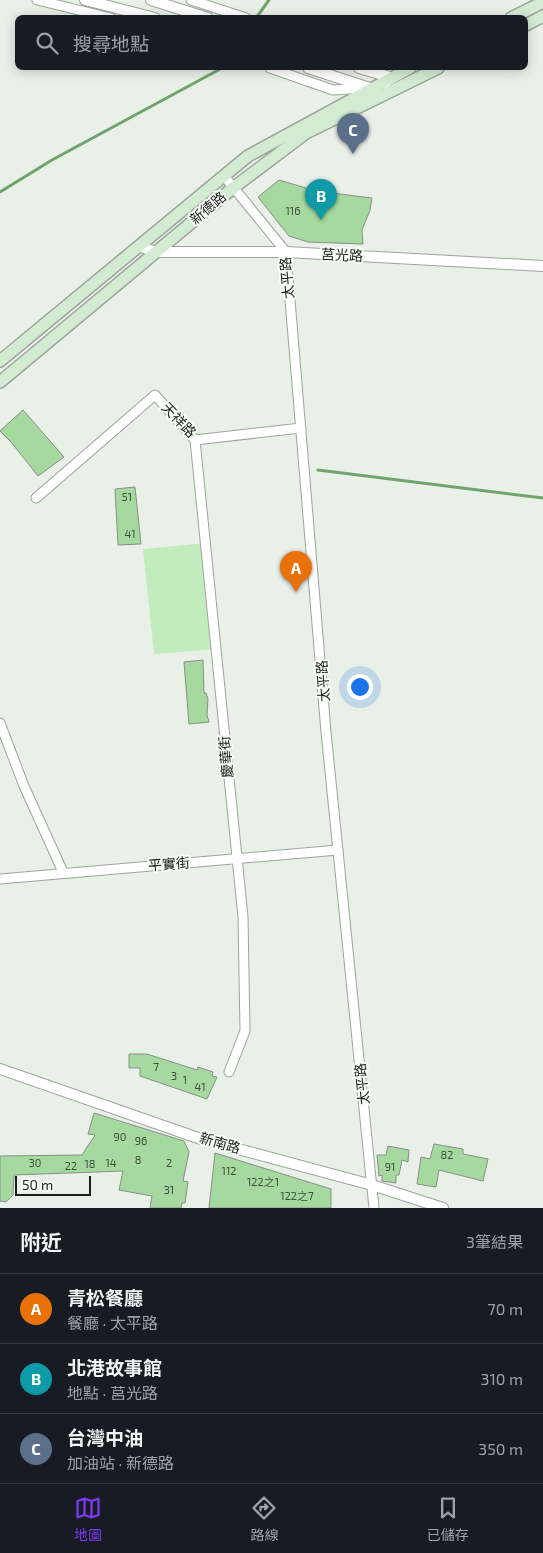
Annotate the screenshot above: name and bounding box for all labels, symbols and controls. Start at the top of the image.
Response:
search box [15,15,528,70]
icon: search [33,29,61,57]
text: 搜尋地點 [73,32,149,55]
pin: C [337,113,369,154]
pin: B [305,179,337,220]
street label: 新德路 [186,188,229,228]
house number: 116 [285,204,301,217]
street label: 莒光路 [321,245,363,264]
street label: 太平路 [276,256,297,300]
street label: 天祥路 [159,399,200,441]
house number: 51 [122,490,132,503]
house number: 41 [124,527,136,540]
pin: A [280,551,312,592]
street label: 太平路 [313,659,332,703]
your location [347,674,373,700]
street label: 慶華街 [215,735,236,779]
street label: 平實街 [147,854,191,873]
house number: 7 [153,1060,159,1073]
street label: 太平路 [351,1062,372,1106]
house number: 3 [171,1069,177,1082]
house number: 1 [183,1073,187,1086]
house number: 41 [194,1080,206,1093]
street label: 新南路 [198,1129,243,1156]
house number: 90 [114,1130,126,1143]
house number: 96 [135,1134,147,1147]
house number: 82 [441,1148,453,1161]
house number: 8 [135,1153,141,1166]
house number: 30 [29,1156,41,1169]
house number: 14 [105,1156,117,1169]
house number: 2 [166,1156,172,1169]
house number: 18 [84,1157,96,1170]
house number: 22 [65,1159,77,1172]
house number: 91 [385,1160,395,1173]
house number: 112 [222,1164,236,1177]
scale bar [15,1173,91,1196]
house number: 122之1 [247,1175,279,1188]
text: 50 m [22,1176,53,1193]
house number: 31 [164,1183,174,1196]
house number: 122之7 [280,1189,314,1202]
text: 附近 [20,1229,62,1254]
text: 3筆結果 [466,1232,523,1251]
text: 青松餐廳 [67,1286,143,1309]
text: A [31,1299,41,1318]
text: 70 m [488,1299,523,1318]
text: 餐廳 · 太平路 [67,1313,158,1332]
text: 北港故事館 [67,1356,162,1379]
text: B [31,1369,41,1388]
text: 310 m [481,1369,523,1388]
text: 地點 · 莒光路 [67,1383,158,1402]
text: 台灣中油 [67,1426,143,1449]
text: C [31,1439,41,1458]
text: 350 m [478,1439,523,1458]
text: 加油站 · 新德路 [67,1453,174,1472]
tab: 地圖 [74,1494,102,1544]
tab: 路線 [250,1494,278,1544]
tab: 已儲存 [427,1494,469,1544]

